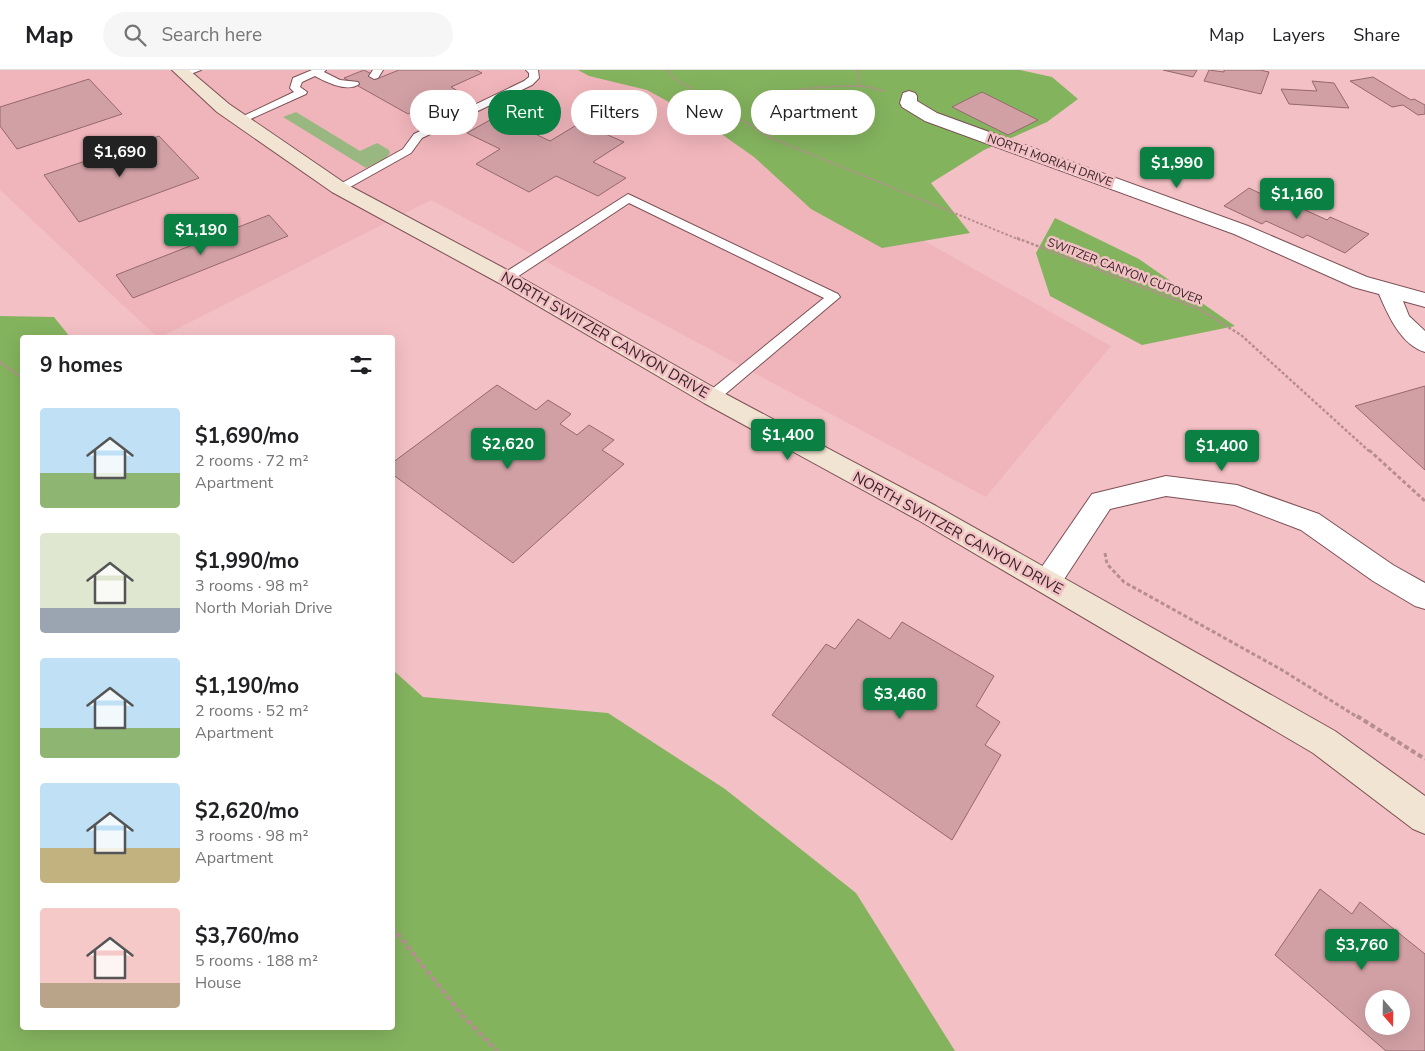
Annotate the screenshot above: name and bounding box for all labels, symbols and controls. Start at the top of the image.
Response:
search box [103,12,453,57]
text: Map [25,19,73,51]
icon: search [121,21,149,49]
text: Search here [161,22,262,48]
text: Map [1209,23,1244,47]
text: Layers [1272,23,1325,47]
text: Share [1353,23,1400,47]
chip: Buy [410,90,478,135]
chip: Rent [488,90,561,135]
chip: Filters [571,90,657,135]
chip: New [667,90,741,135]
chip: Apartment [751,90,875,135]
street label: NORTH MORIAH DRIVE [985,130,1115,190]
pin: $1,690 [79,136,161,178]
text: $1,690 [94,141,146,163]
pin: $1,990 [1136,146,1218,189]
text: $1,990 [1151,152,1203,174]
pin: $1,160 [1256,178,1338,220]
text: $1,160 [1271,183,1323,205]
pin: $1,190 [160,214,242,256]
text: $1,190 [175,219,227,241]
street label: SWITZER CANYON CUTOVER [1045,234,1205,308]
street label: NORTH SWITZER CANYON DRIVE [497,267,713,403]
text: 9 homes [40,351,123,379]
icon: filters [347,351,375,379]
pin: $1,400 [747,418,829,461]
text: $1,690/mo [195,422,299,450]
text: $1,400 [762,424,814,446]
icon: home [80,428,140,488]
pin: $2,620 [467,428,549,470]
pin: $1,400 [1181,430,1263,472]
text: $2,620 [482,433,534,455]
text: $1,400 [1196,435,1248,457]
text: 2 rooms · 72 m² [195,450,308,472]
street label: NORTH SWITZER CANYON DRIVE [849,467,1067,599]
text: Apartment [195,472,273,494]
text: $1,990/mo [195,547,299,575]
icon: home [80,553,140,613]
text: 3 rooms · 98 m² [195,575,308,597]
text: North Moriah Drive [195,597,332,619]
text: $1,190/mo [195,672,299,700]
icon: home [80,678,140,738]
pin: $3,460 [859,678,941,720]
text: $3,460 [874,683,926,705]
text: 2 rooms · 52 m² [195,700,308,722]
text: Apartment [195,722,273,744]
text: $2,620/mo [195,797,299,825]
icon: home [80,803,140,863]
text: 3 rooms · 98 m² [195,825,308,847]
text: Apartment [195,847,273,869]
text: $3,760/mo [195,922,299,950]
icon: home [80,928,140,988]
pin: $3,760 [1321,928,1403,971]
text: $3,760 [1336,934,1388,956]
text: 5 rooms · 188 m² [195,950,318,972]
text: House [195,972,241,994]
north arrow [1365,990,1410,1035]
map controls [1365,990,1410,1035]

